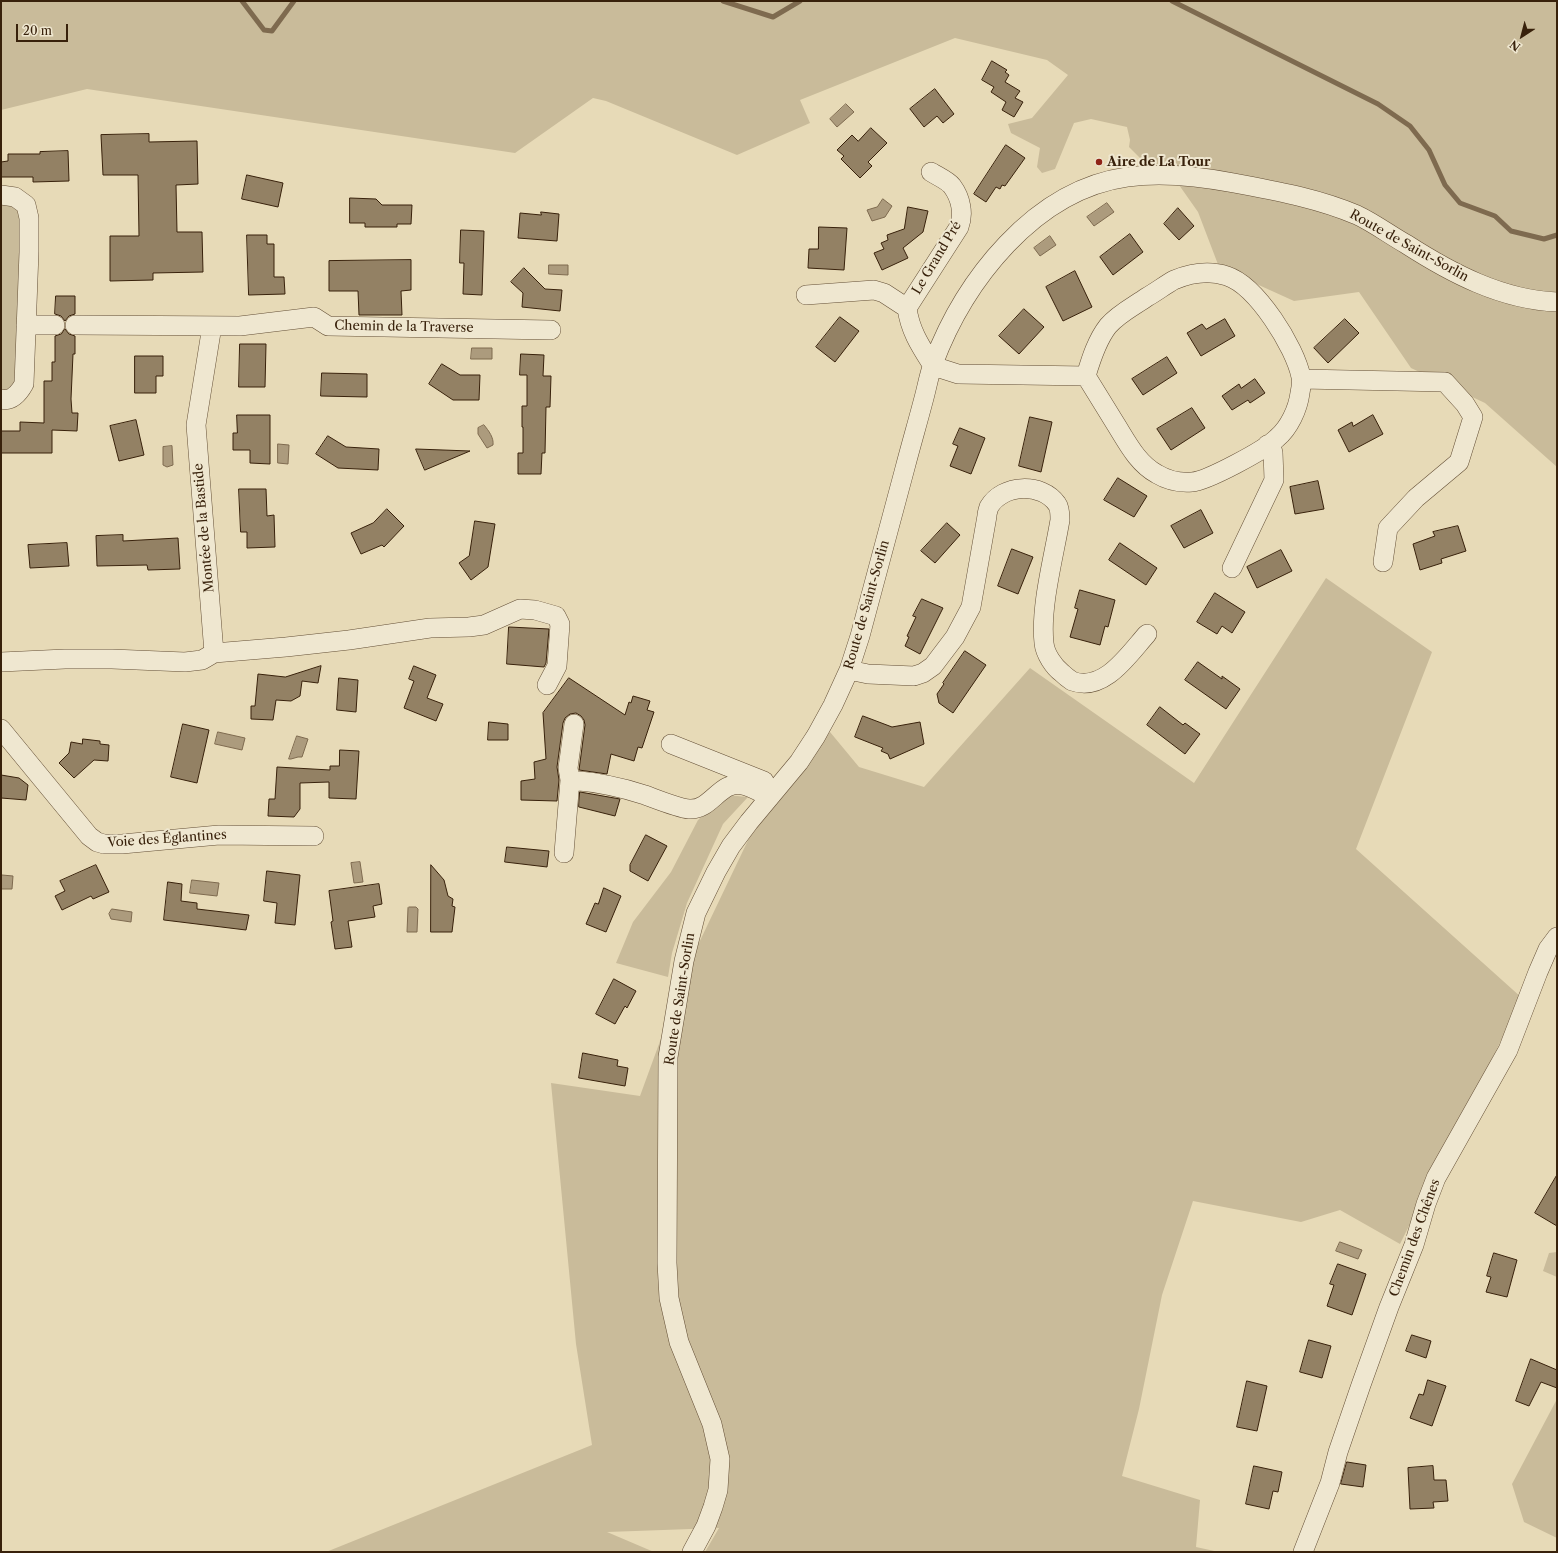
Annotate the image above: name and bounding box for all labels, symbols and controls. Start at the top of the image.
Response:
scale bar [18,16,70,42]
north arrow [1502,16,1542,56]
text: 20 m [23,23,52,38]
text: N [1507,37,1523,54]
place label: Aire de La Tour [1107,154,1210,170]
marker: Aire de La Tour [1094,157,1104,167]
street label: Route de Saint-Sorlin [1347,207,1471,285]
street label: Le Grand Pré [909,219,965,297]
street label: Chemin de la Traverse [334,318,474,336]
street label: Montée de la Bastide [191,463,217,593]
street label: Route de Saint-Sorlin [841,539,893,671]
street label: Voie des Églantines [107,827,227,851]
street label: Route de Saint-Sorlin [662,932,698,1066]
street label: Chemin des Chênes [1386,1177,1444,1299]

